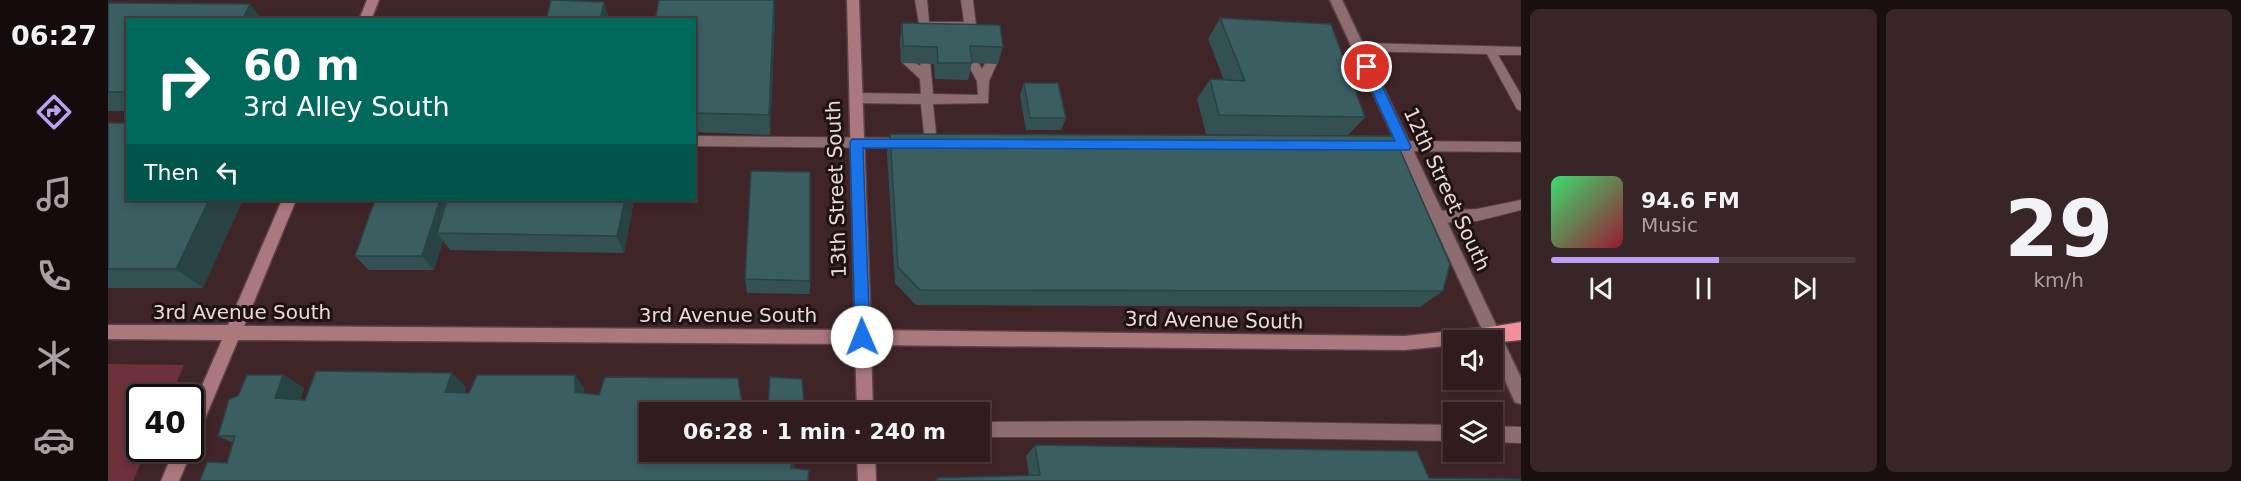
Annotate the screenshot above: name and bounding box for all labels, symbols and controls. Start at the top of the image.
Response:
text: 06:27 [11,20,97,51]
text: 60 m [243,41,360,90]
pin [1341,41,1392,92]
icon: right [144,42,222,120]
icon: arrive [1350,50,1383,83]
icon: directions [33,91,75,133]
text: 3rd Alley South [243,91,450,122]
street label: 13th Street South [821,100,851,278]
street label: 12th Street South [1399,103,1495,275]
icon: left [211,156,244,189]
text: Then [144,160,199,185]
icon: music [33,173,75,215]
text: 29 [2004,184,2113,274]
text: 94.6 FM [1641,188,1740,213]
text: Music [1641,213,1698,237]
icon: phone [33,255,75,297]
text: km/h [2034,268,2084,292]
icon: previous [1585,272,1618,305]
icon: pause [1687,272,1720,305]
icon: next [1788,272,1821,305]
street label: 3rd Avenue South [153,300,331,324]
street label: 3rd Avenue South [639,303,817,327]
position arrow [830,305,894,369]
street label: 3rd Avenue South [1125,306,1303,334]
map controls [1443,330,1503,462]
button: sound [1443,330,1503,390]
icon: climate [33,337,75,379]
speed limit sign: 40 [126,384,204,462]
button: layers [1443,402,1503,462]
icon: car [33,419,75,461]
text: 06:28 · 1 min · 240 m [683,419,946,444]

